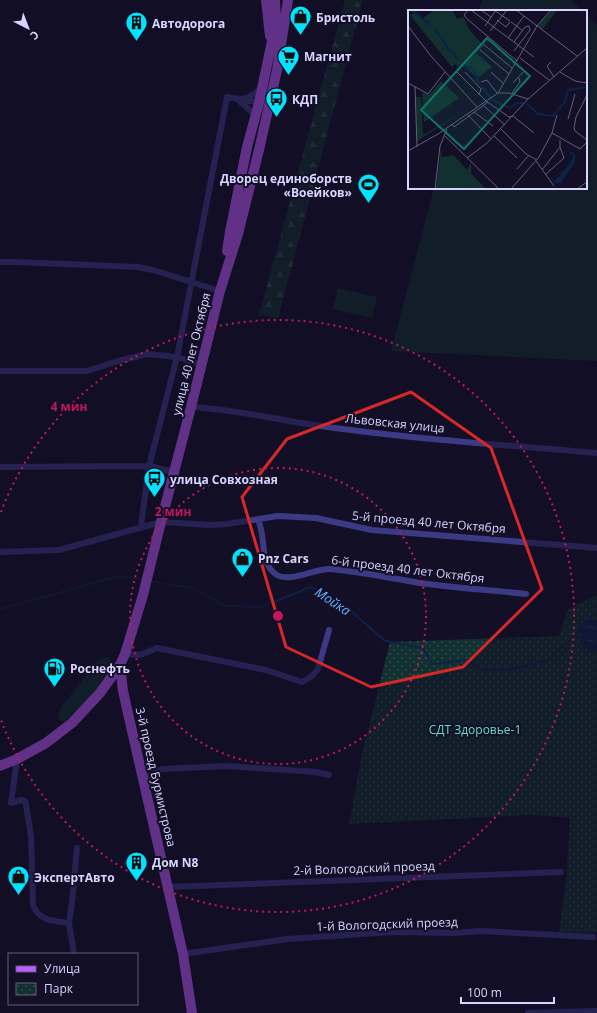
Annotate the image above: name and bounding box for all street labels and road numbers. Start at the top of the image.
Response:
street label: улица 40 лет Октября [168,291,214,417]
street label: Львовская улица [345,409,445,437]
street label: 5-й проезд 40 лет Октября [351,507,507,537]
street label: 6-й проезд 40 лет Октября [330,551,486,587]
street label: 3-й проезд Бурмистрова [132,706,180,848]
street label: 2-й Вологодский проезд [293,857,435,879]
street label: 1-й Вологодский проезд [316,913,458,935]

